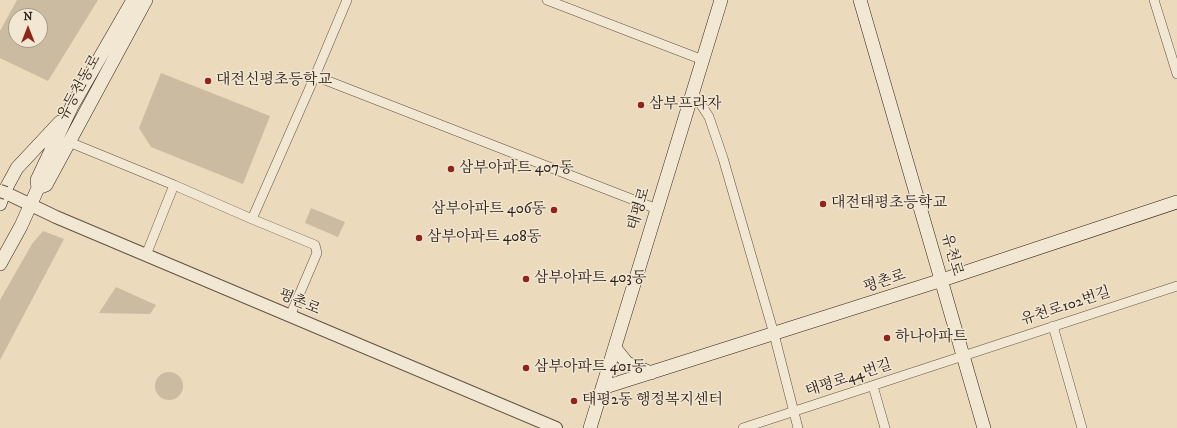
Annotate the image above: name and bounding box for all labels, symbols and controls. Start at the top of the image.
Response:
north arrow [8,8,48,48]
text: N [23,10,33,24]
street label: 유등천동로 [55,52,105,124]
place label: 대전신평초등학교 [216,72,332,90]
marker: 대전신평초등학교 [203,76,213,86]
place label: 삼부프라자 [649,96,721,114]
marker: 삼부프라자 [636,100,646,110]
place label: 삼부아파트 407동 [459,160,574,178]
marker: 삼부아파트 407동 [446,164,456,174]
street label: 태평로 [625,186,655,232]
place label: 대전태평초등학교 [831,195,947,213]
marker: 대전태평초등학교 [818,199,828,209]
place label: 삼부아파트 406동 [431,201,546,219]
marker: 삼부아파트 406동 [549,205,559,215]
place label: 삼부아파트 408동 [427,229,541,247]
street label: 유천로 [936,232,966,278]
marker: 삼부아파트 408동 [414,233,424,243]
street label: 평촌로 [862,267,908,297]
place label: 삼부아파트 403동 [534,270,646,288]
marker: 삼부아파트 403동 [521,274,531,284]
street label: 유천로102번길 [1019,284,1113,330]
street label: 평촌로 [275,286,323,320]
place label: 하나아파트 [895,329,967,347]
marker: 하나아파트 [882,333,892,343]
street label: 태평로44번길 [804,357,894,401]
place label: 삼부아파트 401동 [534,359,646,377]
marker: 삼부아파트 401동 [521,363,531,373]
place label: 태평2동 행정복지센터 [582,392,723,410]
marker: 태평2동 행정복지센터 [569,396,579,406]

